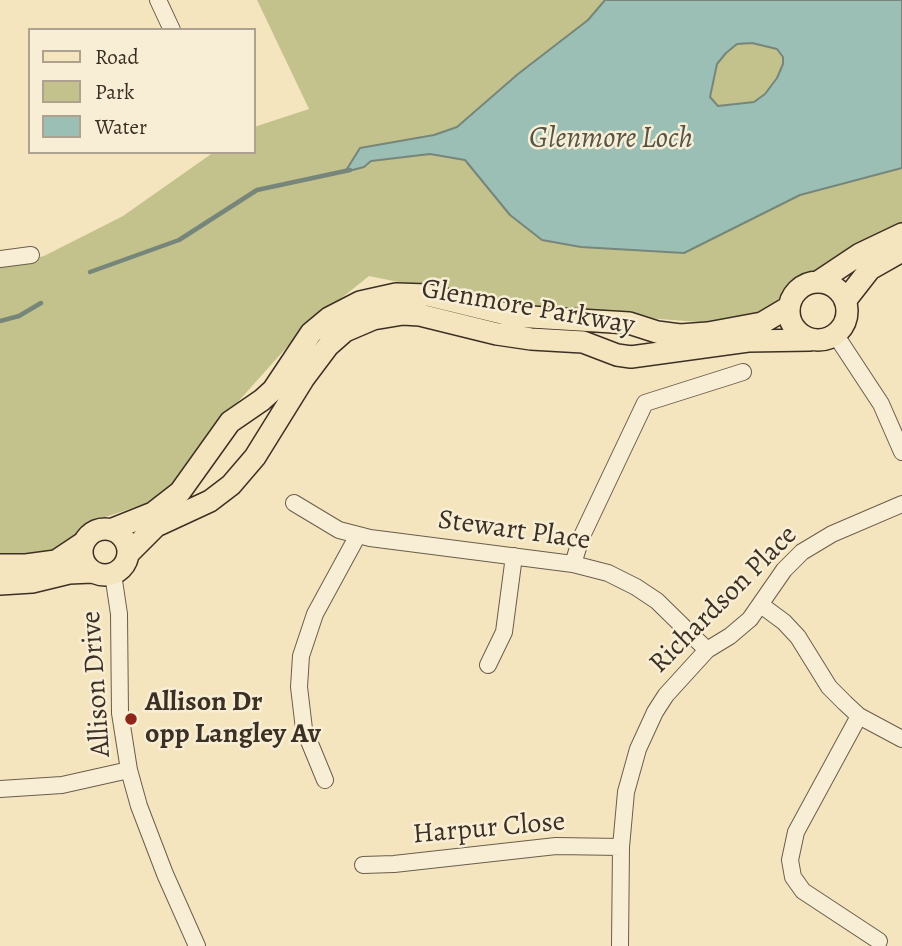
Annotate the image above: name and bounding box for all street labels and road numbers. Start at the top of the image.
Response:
street label: Glenmore Parkway [419,273,637,343]
street label: Stewart Place [436,504,592,558]
street label: Richardson Place [643,519,805,681]
street label: Allison Drive [75,610,119,758]
street label: Harpur Close [412,806,566,852]

